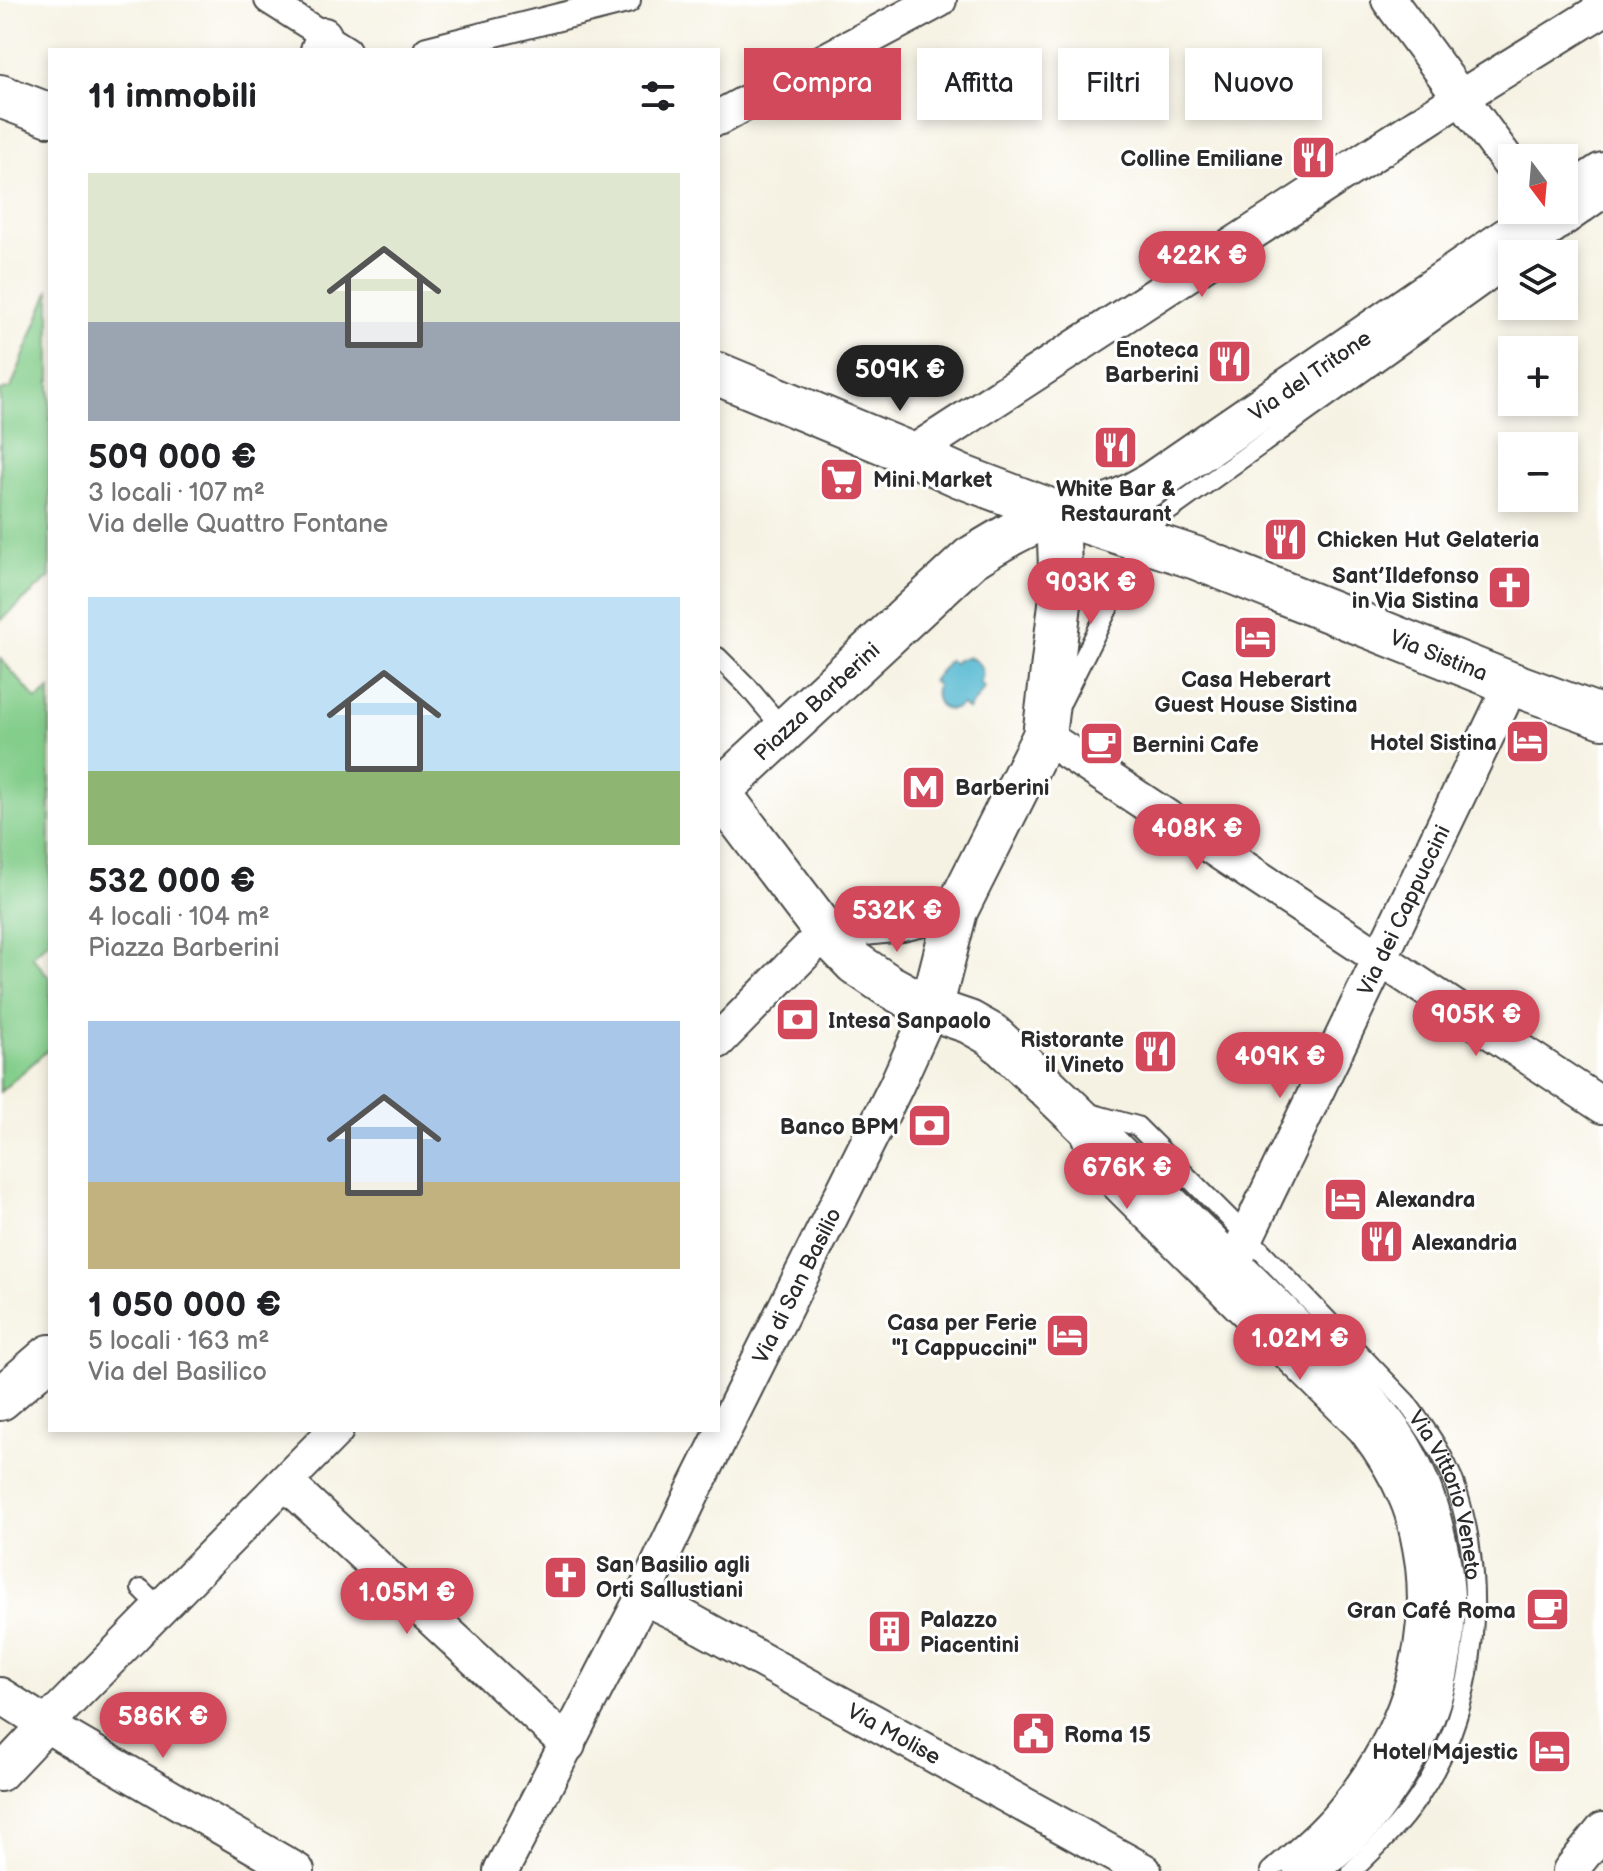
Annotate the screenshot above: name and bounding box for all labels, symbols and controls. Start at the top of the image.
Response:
chip: Compra [744,48,901,120]
chip: Affitta [917,48,1042,120]
chip: Filtri [1058,48,1169,120]
chip: Nuovo [1185,48,1322,120]
icon: filters [636,74,680,118]
text: 11 immobili [88,76,257,117]
restaurant icon: Colline Emiliane [1290,134,1338,182]
north arrow [1498,144,1578,224]
map controls [1498,144,1578,512]
place label: Colline Emiliane [1121,146,1283,173]
icon: home [312,225,456,369]
pin: 422K € [1137,231,1267,299]
button: layers [1498,240,1578,320]
text: 422K € [1157,241,1247,272]
street label: Via del Tritone [1244,325,1377,428]
button: + [1498,336,1578,416]
place label: Enoteca Barberini [1105,337,1199,389]
restaurant icon: Enoteca Barberini [1206,338,1254,386]
pin: 509K € [835,345,965,413]
text: 509K € [855,355,945,386]
restaurant icon: White Bar & Restaurant [1092,423,1140,471]
button: − [1498,432,1578,512]
text: 509 000 € [88,437,256,478]
supermarket icon: Mini Market [818,455,866,503]
place label: Mini Market [873,467,993,494]
place label: White Bar & Restaurant [1056,476,1176,528]
text: 3 locali · 107 m² [88,478,265,509]
text: Via delle Quattro Fontane [88,509,388,540]
restaurant icon: Chicken Hut Gelateria [1262,515,1310,563]
place label: Chicken Hut Gelateria [1317,527,1539,554]
pin: 903K € [1026,558,1156,626]
place label: Sant’Ildefonso in Via Sistina [1332,563,1479,615]
church icon: Sant’Ildefonso in Via Sistina [1486,564,1534,612]
text: 903K € [1046,568,1136,599]
hotel icon: Casa Heberart Guest House Sistina [1232,614,1280,662]
street label: Via Sistina [1386,625,1491,688]
street label: Piazza Barberini [749,637,886,767]
icon: home [312,649,456,793]
place label: Casa Heberart Guest House Sistina [1154,667,1358,719]
hotel icon: Hotel Sistina [1504,718,1552,766]
cafe icon: Bernini Cafe [1077,720,1125,768]
place label: Hotel Sistina [1370,730,1497,757]
place label: Bernini Cafe [1132,732,1259,759]
metro station icon: Barberini [900,763,948,811]
place label: Barberini [955,775,1049,802]
pin: 408K € [1132,804,1262,872]
text: 408K € [1151,814,1243,845]
street label: Via dei Cappuccini [1352,821,1457,1000]
text: 532 000 € [88,861,255,902]
pin: 532K € [832,886,962,954]
text: 532K € [852,896,942,927]
text: 4 locali · 104 m² [88,902,270,933]
text: Piazza Barberini [88,933,280,964]
pin: 905K € [1411,990,1541,1058]
bank icon: Intesa Sanpaolo [773,996,821,1044]
text: 905K € [1431,1000,1521,1031]
place label: Intesa Sanpaolo [828,1008,991,1035]
place label: Ristorante il Vineto [1020,1027,1124,1079]
restaurant icon: Ristorante il Vineto [1131,1028,1179,1076]
pin: 409K € [1215,1032,1345,1100]
text: 409K € [1234,1042,1326,1073]
icon: home [312,1073,456,1217]
bank icon: Banco BPM [906,1102,954,1150]
place label: Banco BPM [780,1114,899,1141]
pin: 676K € [1062,1143,1192,1211]
text: 676K € [1082,1153,1172,1184]
hotel icon: Alexandra [1321,1175,1369,1223]
place label: Alexandra [1375,1187,1475,1214]
street label: Via di San Basilio [747,1204,848,1368]
restaurant icon: Alexandria [1357,1218,1405,1266]
place label: Alexandria [1411,1230,1517,1257]
text: 1 050 000 € [88,1285,281,1326]
place label: Casa per Ferie "I Cappuccini" [887,1310,1037,1362]
hotel icon: Casa per Ferie "I Cappuccini" [1044,1311,1092,1359]
pin: 1.02M € [1226,1314,1374,1382]
text: 1.02M € [1251,1324,1349,1355]
text: 5 locali · 163 m² [88,1326,269,1357]
text: Via del Basilico [88,1357,267,1388]
street label: Via Vittorio Veneto [1402,1406,1485,1581]
place label: San Basilio agli Orti Sallustiani [596,1552,750,1604]
church icon: San Basilio agli Orti Sallustiani [541,1553,589,1601]
pin: 1.05M € [333,1568,481,1636]
text: 1.05M € [359,1578,455,1609]
cafe icon: Gran Café Roma [1523,1586,1571,1634]
place label: Gran Café Roma [1347,1598,1516,1625]
place label: Palazzo Piacentini [920,1607,1019,1659]
building icon: Palazzo Piacentini [865,1608,913,1656]
pin: 586K € [98,1692,228,1760]
street label: Via Molise [842,1698,945,1771]
text: 586K € [118,1702,208,1733]
public building icon: Roma 15 [1009,1710,1057,1758]
place label: Roma 15 [1064,1722,1151,1749]
hotel icon: Hotel Majestic [1525,1727,1573,1775]
place label: Hotel Majestic [1372,1739,1518,1766]

